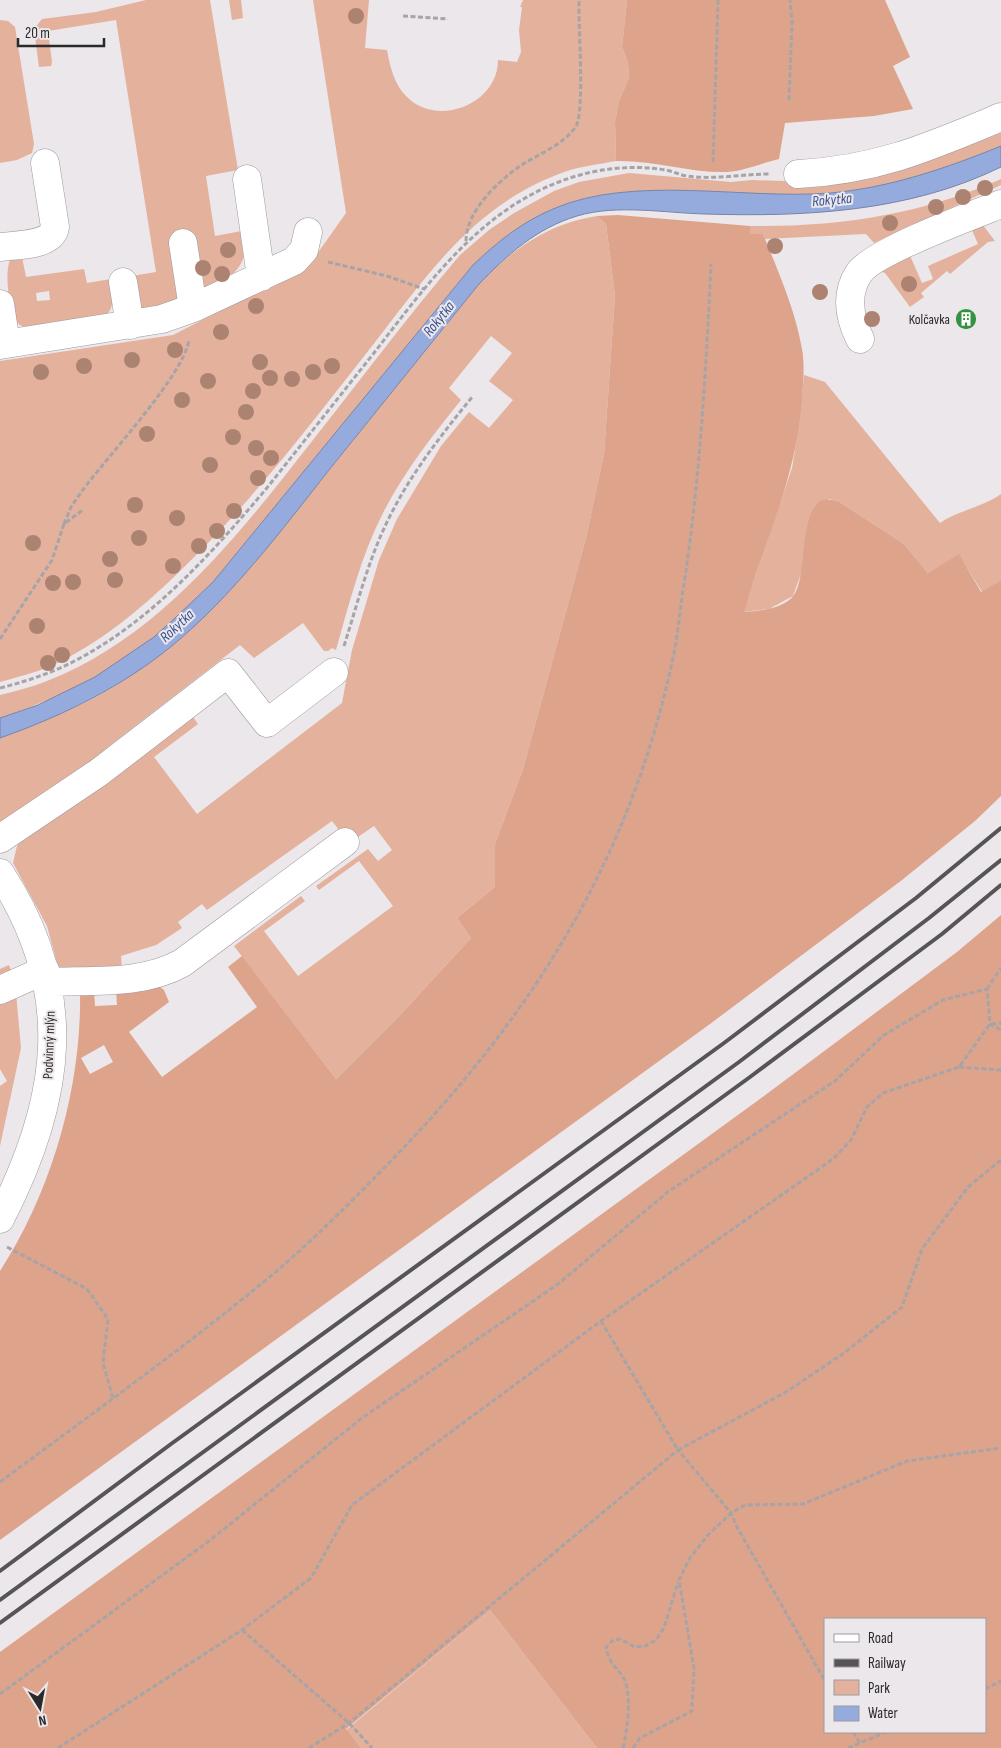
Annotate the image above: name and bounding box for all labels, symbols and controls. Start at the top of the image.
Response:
scale bar [18,15,104,47]
text: 20 m [25,24,50,43]
water label: Rokytka [811,189,853,211]
water label: Rokytka [419,297,459,341]
building icon: Kolčavka [954,307,978,331]
place label: Kolčavka [909,311,950,328]
water label: Rokytka [156,605,198,647]
street label: Podvinný mlýn [39,1011,59,1079]
legend [824,1618,986,1733]
text: Road [868,1629,893,1648]
text: Railway [868,1654,906,1673]
text: Park [868,1679,890,1698]
north arrow [15,1683,65,1733]
text: Water [868,1704,899,1723]
text: N [37,1711,48,1729]

